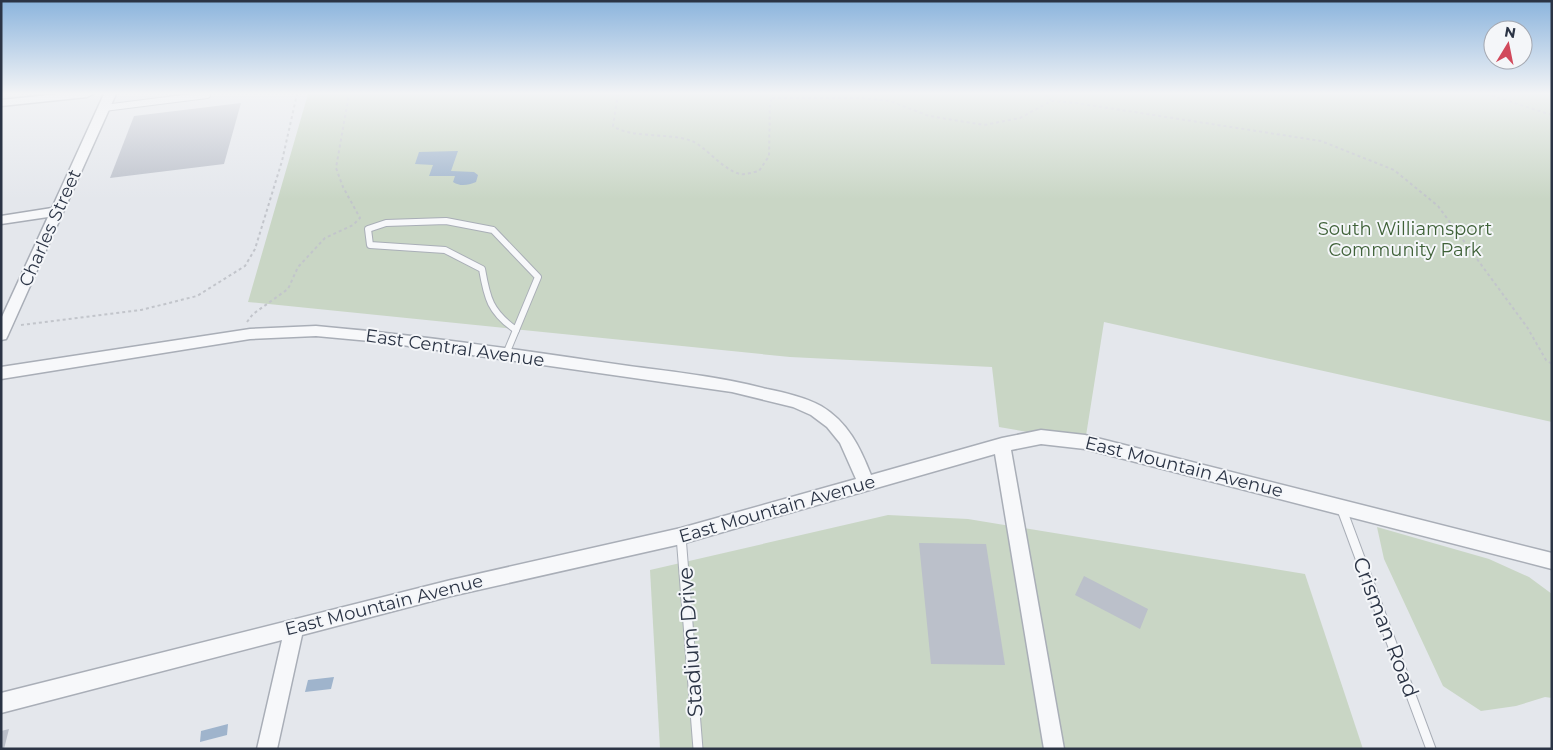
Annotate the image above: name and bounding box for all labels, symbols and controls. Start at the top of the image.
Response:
north arrow [1483,20,1533,70]
text: N [1503,22,1517,42]
street label: Charles Street [14,166,86,290]
park label: South Williamsport Community Park [1318,218,1492,261]
street label: East Central Avenue [364,325,546,371]
street label: East Mountain Avenue [1083,432,1285,502]
street label: East Mountain Avenue [676,470,878,548]
street label: Crisman Road [1348,553,1424,701]
street label: Stadium Drive [672,566,708,718]
street label: East Mountain Avenue [283,570,485,640]

